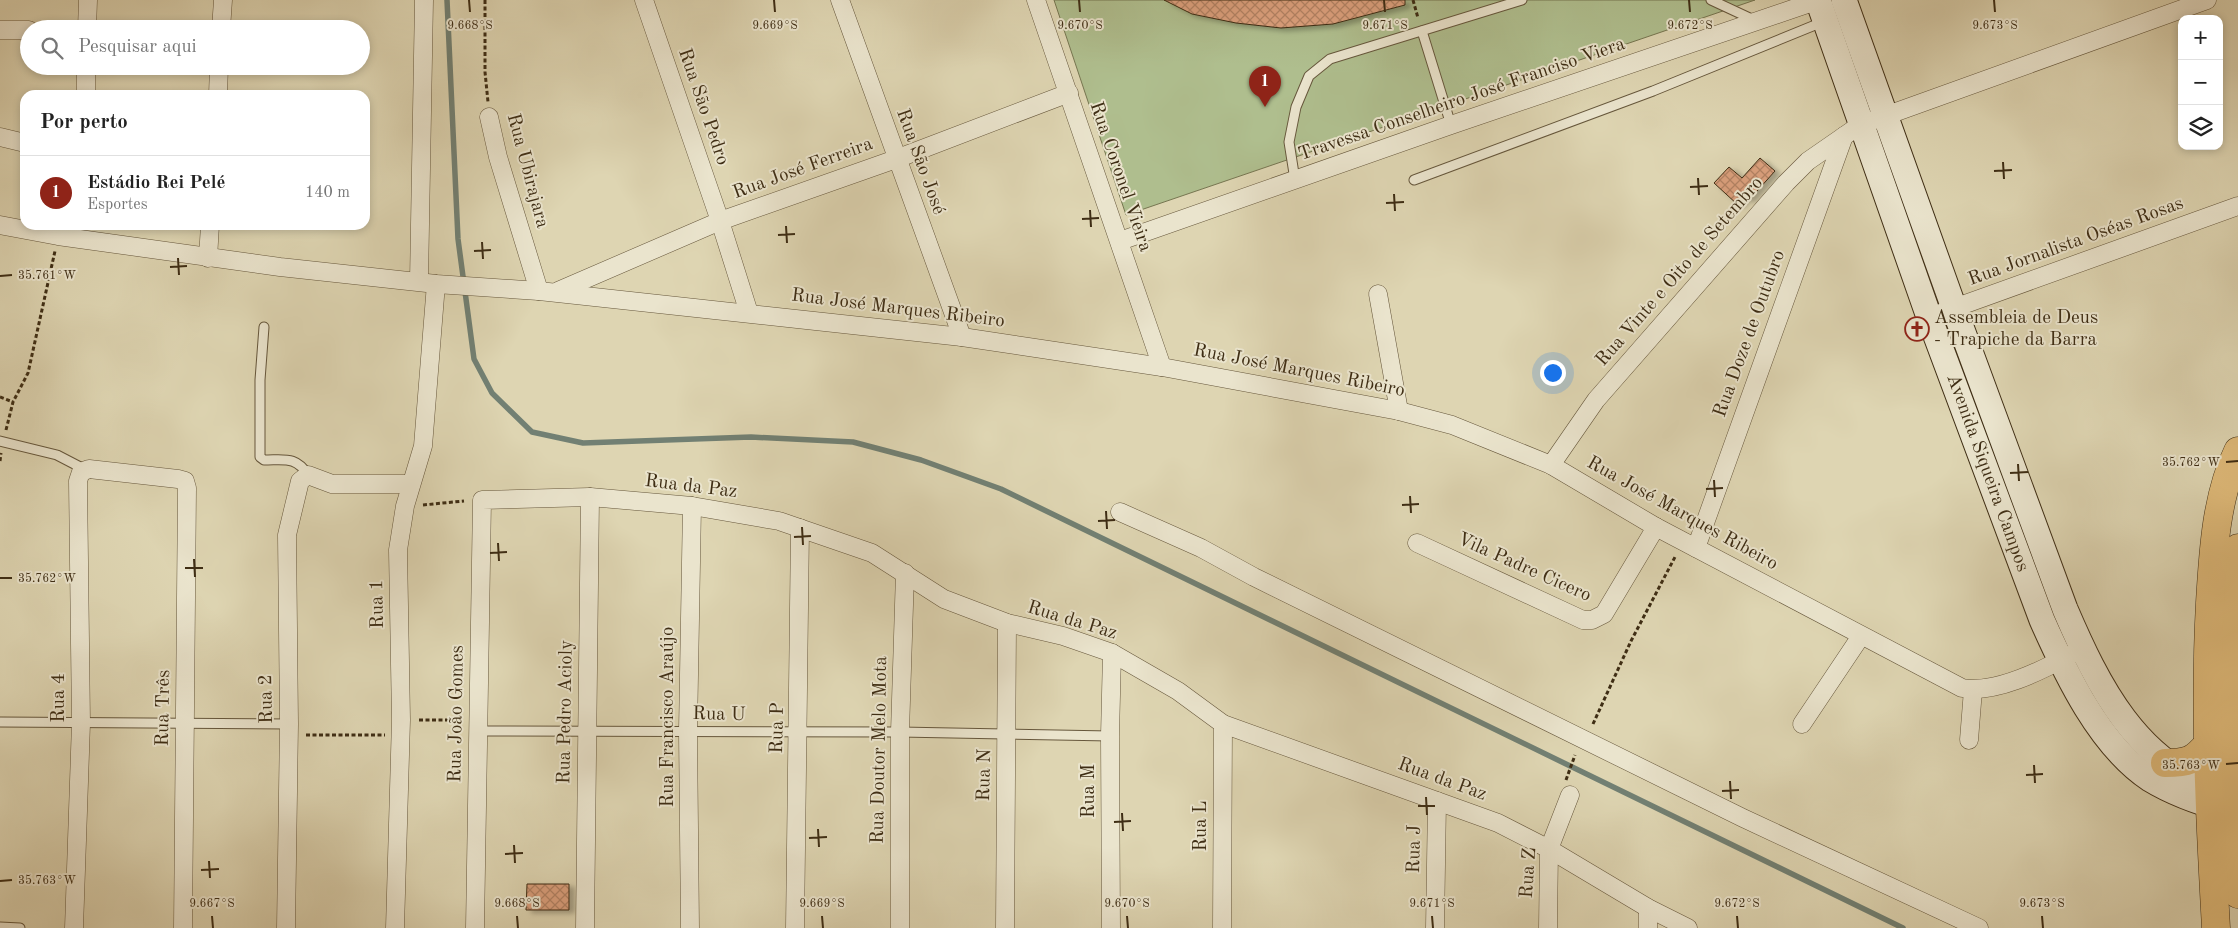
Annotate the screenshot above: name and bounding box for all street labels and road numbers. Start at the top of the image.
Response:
street label: Travessa Conselheiro José Franciso Viera [1296,35,1628,165]
street label: Rua São Pedro [674,46,732,168]
street label: Rua Coronel Vieira [1085,100,1155,255]
street label: Rua São José [892,107,948,217]
street label: Rua Ubirajara [503,112,552,231]
street label: Rua José Ferreira [731,135,876,203]
street label: Rua Vinte e Oito de Setembro [1593,174,1767,370]
street label: Rua Jornalista Oséas Rosas [1966,194,2186,290]
street label: Rua Doze de Outubro [1711,248,1789,420]
street label: Rua José Marques Ribeiro [790,286,1006,332]
street label: Rua José Marques Ribeiro [1192,341,1406,401]
street label: Avenida Siqueira Campos [1942,372,2032,574]
street label: Rua José Marques Ribeiro [1583,454,1781,574]
street label: Rua da Paz [644,472,738,502]
street label: Vila Padre Cicero [1454,530,1594,606]
street label: Rua 1 [368,579,388,629]
street label: Rua da Paz [1025,598,1119,644]
street label: Rua Francisco Araújo [659,627,678,807]
street label: Rua Pedro Acioly [555,640,577,784]
street label: Rua João Gomes [446,645,468,783]
street label: Rua Doutor Melo Mota [869,655,891,844]
street label: Rua Três [154,669,174,747]
street label: Rua 4 [50,673,69,723]
street label: Rua 2 [257,674,277,724]
street label: Rua P [768,702,788,754]
street label: Rua U [692,705,746,725]
street label: Rua N [975,748,995,802]
street label: Rua da Paz [1395,755,1489,805]
street label: Rua M [1080,764,1099,818]
street label: Rua L [1192,800,1211,852]
street label: Rua J [1405,824,1425,874]
street label: Rua Z [1518,847,1540,899]

